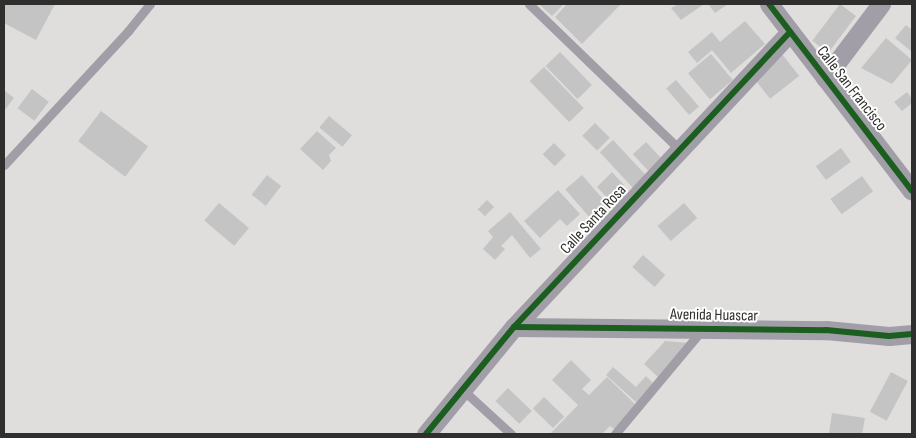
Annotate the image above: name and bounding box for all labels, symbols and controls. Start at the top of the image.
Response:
street label: Calle San Francisco [812,43,890,135]
street label: Calle Santa Rosa [557,181,631,259]
street label: Avenida Huascar [670,306,758,326]

